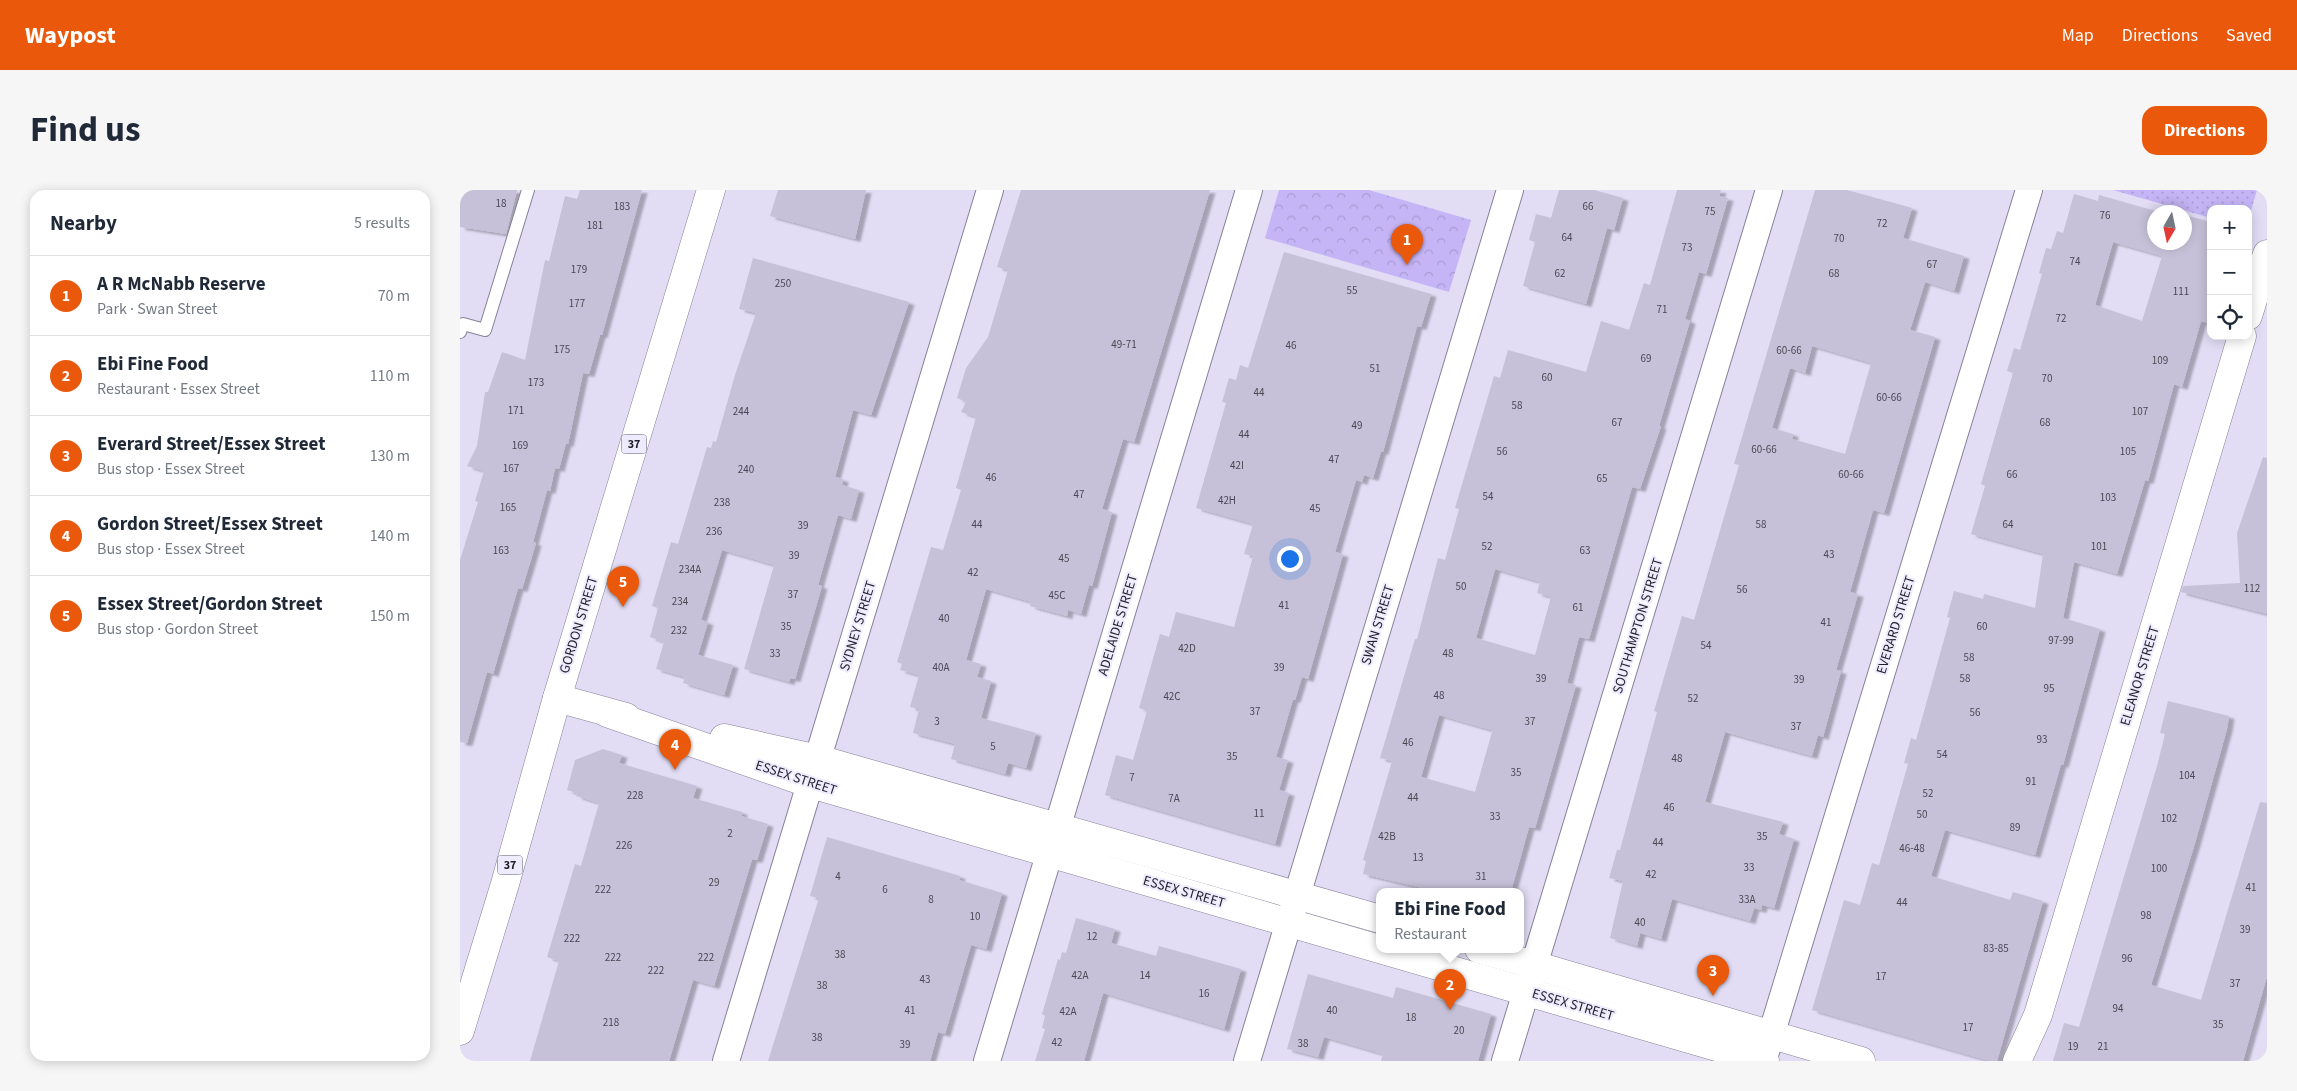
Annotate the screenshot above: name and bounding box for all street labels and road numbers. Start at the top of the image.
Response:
road number: 37 [622,434,646,454]
street label: SOUTHAMPTON STREET [1608,555,1668,696]
street label: ADELAIDE STREET [1093,571,1143,678]
street label: EVERARD STREET [1872,573,1921,677]
street label: GORDON STREET [555,574,603,676]
street label: SYDNEY STREET [835,578,881,674]
street label: SWAN STREET [1356,582,1400,668]
street label: ELEANOR STREET [2115,623,2165,728]
street label: ESSEX STREET [753,755,840,801]
road number: 37 [498,856,522,874]
street label: ESSEX STREET [1141,871,1228,913]
street label: ESSEX STREET [1530,984,1617,1026]

